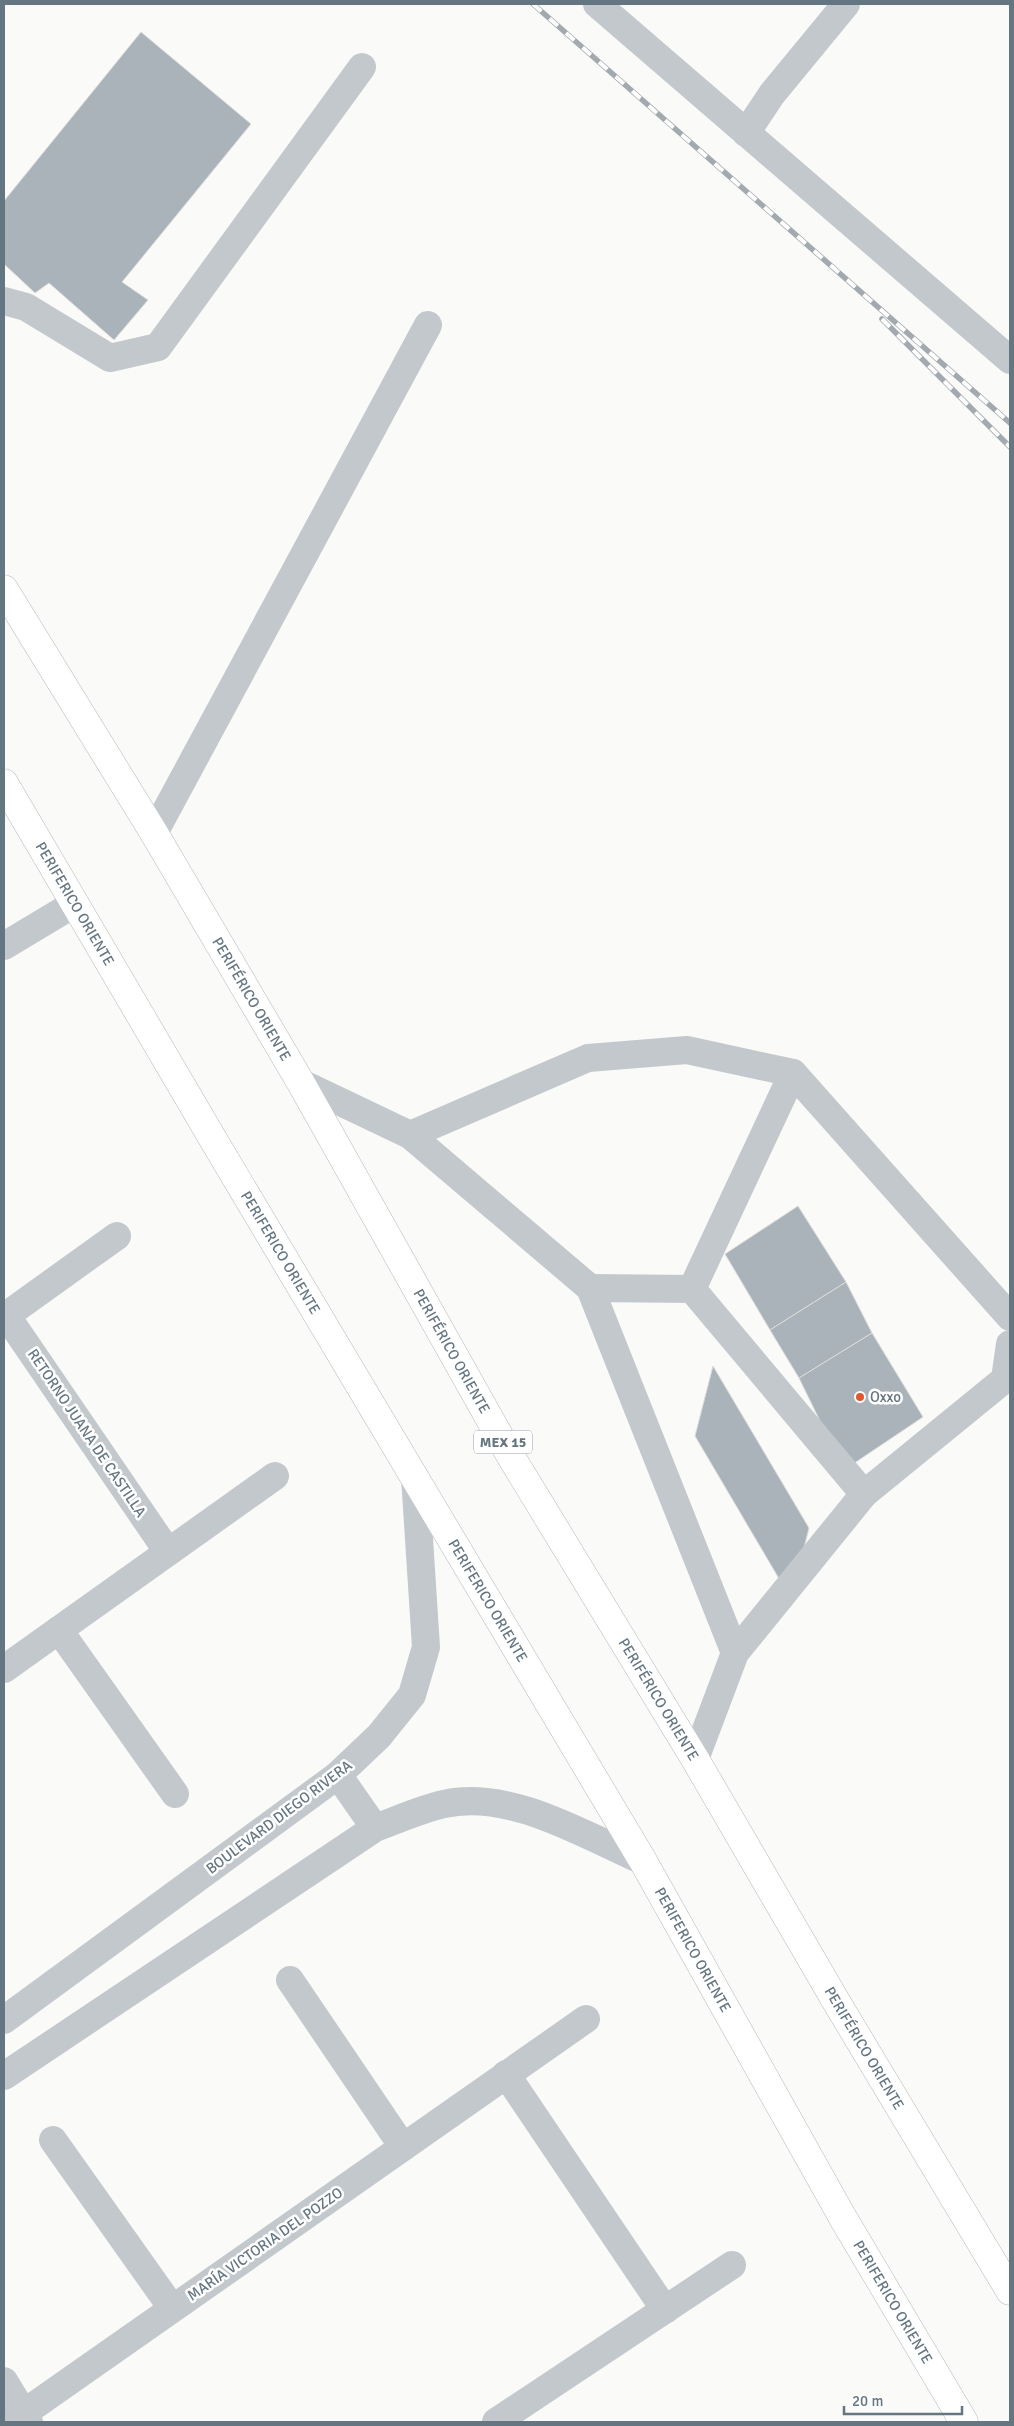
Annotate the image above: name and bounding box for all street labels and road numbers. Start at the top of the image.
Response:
street label: PERIFERICO ORIENTE [32,839,118,969]
street label: PERIFÉRICO ORIENTE [208,934,295,1064]
street label: PERIFERICO ORIENTE [237,1188,324,1317]
street label: PERIFÉRICO ORIENTE [409,1286,494,1417]
street label: RETORNO JUANA DE CASTILLA [24,1345,150,1521]
road number: MEX 15 [474,1430,532,1454]
street label: PERIFERICO ORIENTE [444,1536,531,1665]
street label: PERIFÉRICO ORIENTE [614,1635,703,1764]
street label: BOULEVARD DIEGO RIVERA [202,1756,356,1878]
street label: PERIFERICO ORIENTE [651,1884,735,2015]
street label: PERIFÉRICO ORIENTE [820,1983,908,2113]
street label: MARÍA VICTORIA DEL POZZO [183,2183,346,2305]
street label: PERIFERICO ORIENTE [849,2237,936,2367]

